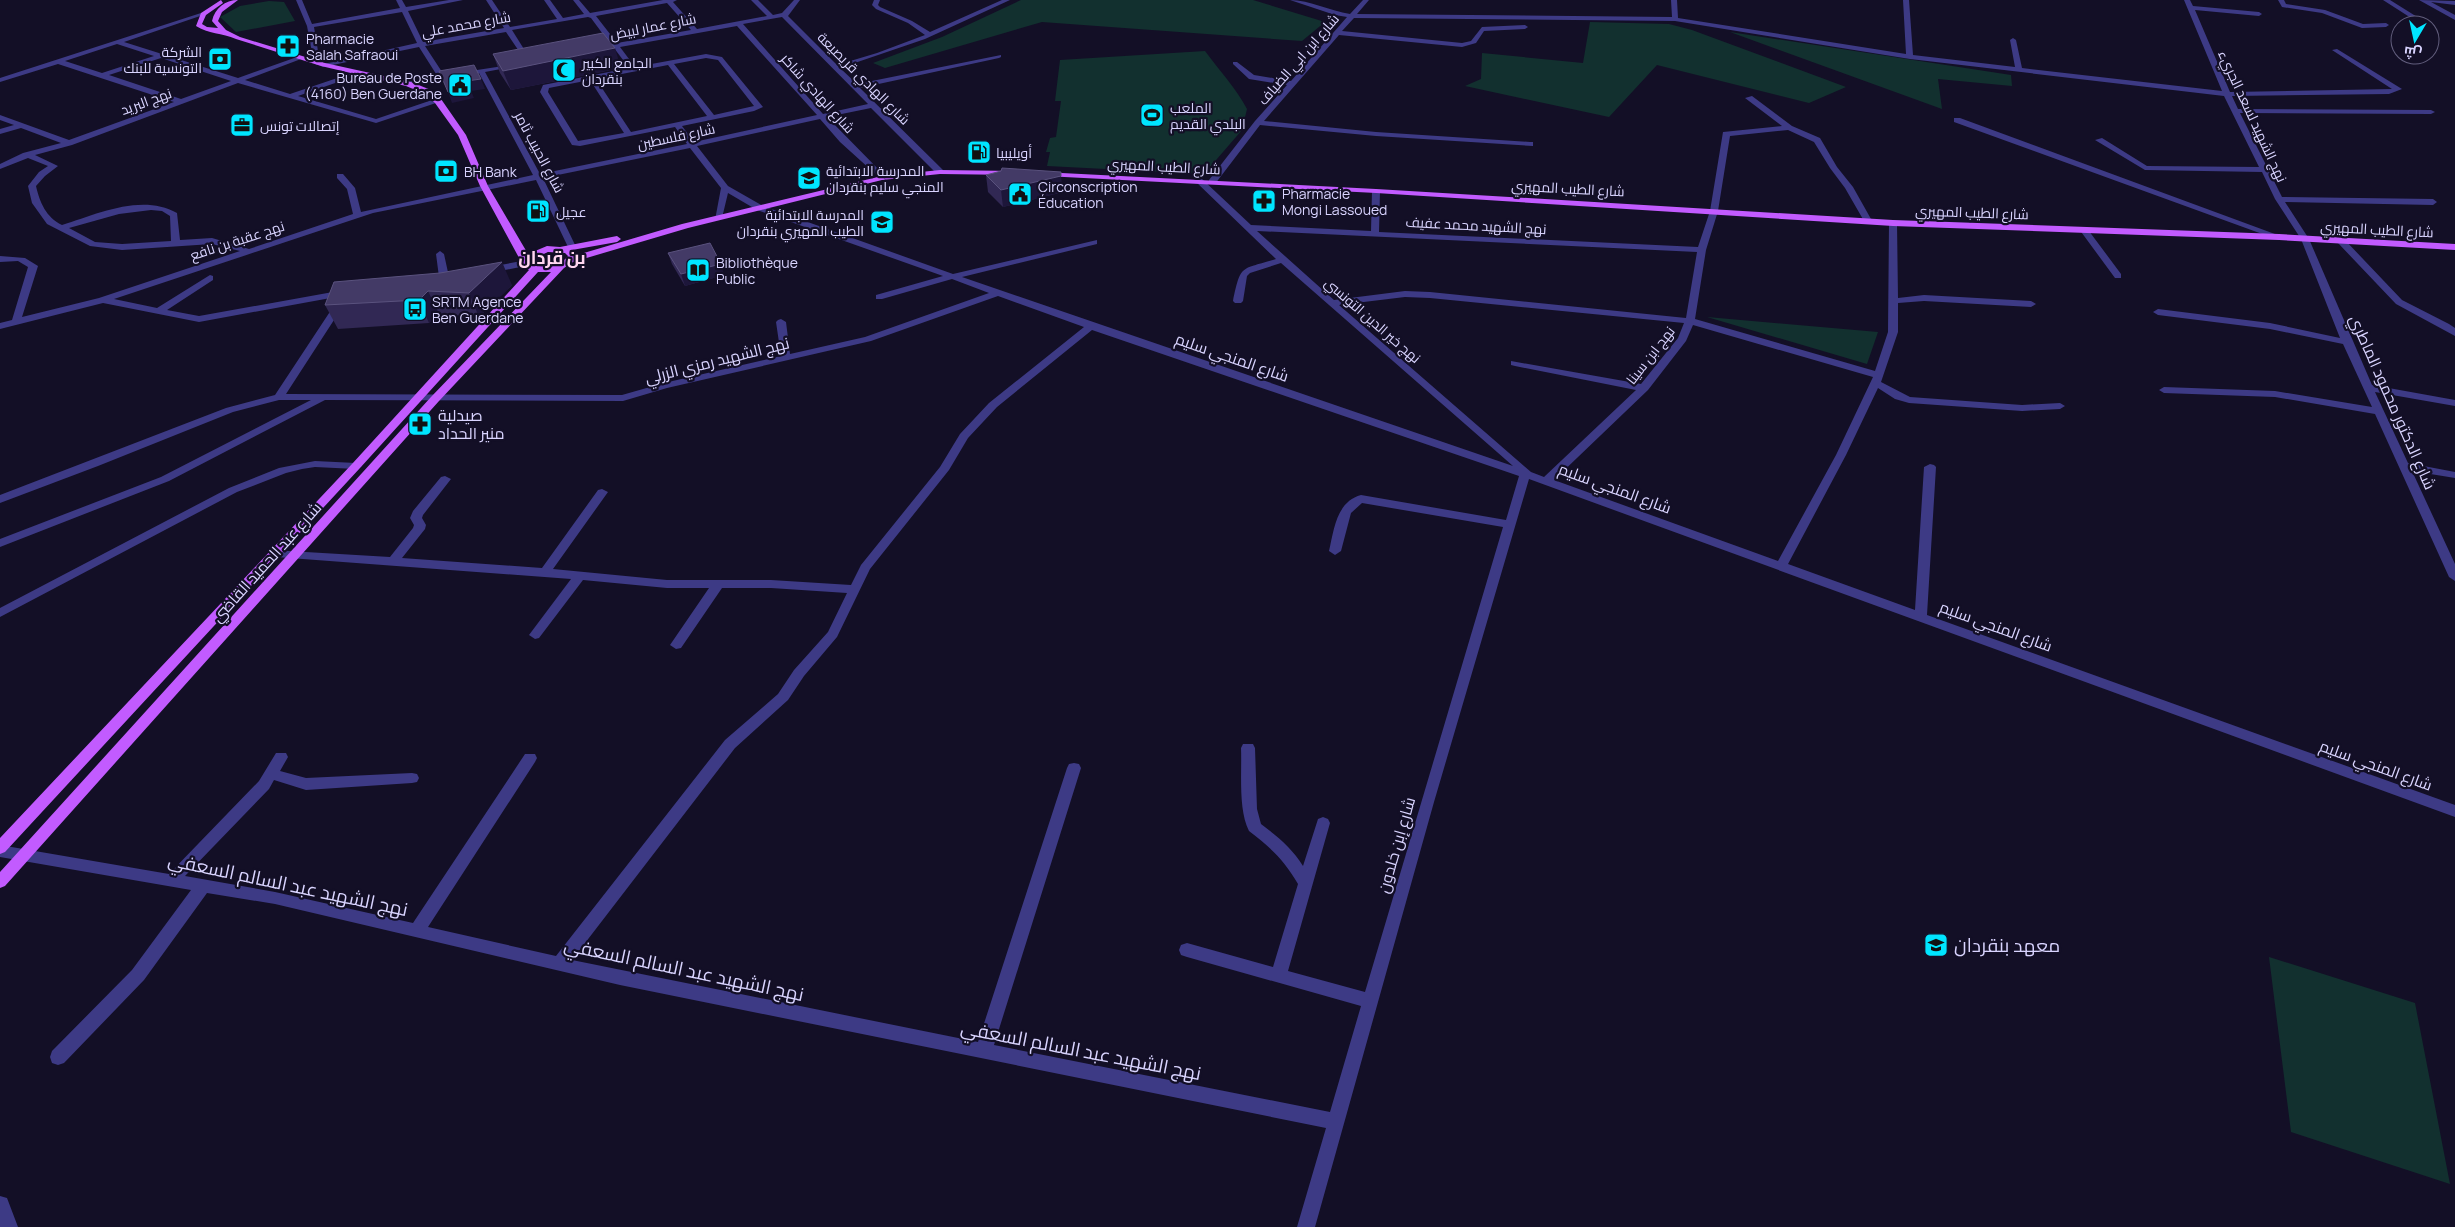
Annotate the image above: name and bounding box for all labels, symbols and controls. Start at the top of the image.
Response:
street label: شارع محمد علي [420,7,513,44]
street label: شارع عمار لبيض [608,8,698,44]
street label: شارع ابن ابي الضياف [1253,9,1345,111]
north arrow [2390,15,2440,65]
street label: شارع الهادي قريصيعة [811,28,914,131]
place label: Pharmacie Salah Safraoui [306,29,398,64]
pharmacy icon: Pharmacie Salah Safraoui [275,33,301,59]
place label: الشركة التونسية للبنك [124,42,202,77]
text: ش [2402,43,2423,64]
bank icon: الشركة التونسية للبنك [207,46,233,72]
street label: نهج الشهيد لسعد الجريء [2211,47,2292,186]
street label: شارع الهادي شاكر [774,48,859,139]
place label: الجامع الكبير بنقردان [581,53,652,88]
mosque icon: الجامع الكبير بنقردان [551,57,577,83]
place label: Bureau de Poste (4160) Ben Guerdane [305,68,442,103]
public building icon: Bureau de Poste (4160) Ben Guerdane [447,72,473,98]
street label: نهج البريد [118,83,174,119]
place label: الملعب البلدي القديم [1170,98,1246,136]
sports icon: الملعب البلدي القديم [1139,102,1165,128]
street label: شارع الحبيب ثامر [510,107,569,196]
office icon: إتصالات تونس [229,112,255,138]
place label: إتصالات تونس [260,116,340,135]
street label: شارع فلسطين [635,118,717,154]
fuel station icon: أويليبيا [966,139,992,165]
place label: أويليبيا [996,143,1032,162]
street label: شارع الطيب المهيري [1107,154,1221,181]
bank icon: BH Bank [433,158,459,184]
place label: المدرسة الابتدائية المنجي سليم بنقردان [826,161,944,199]
place label: BH Bank [464,162,518,181]
school or university icon: المدرسة الابتدائية المنجي سليم بنقردان [796,165,822,191]
street label: شارع الطيب المهيري [1511,176,1625,203]
place label: Circonscription Éducation [1038,177,1138,212]
public building icon: Circonscription Éducation [1007,181,1033,207]
place label: Pharmacie Mongi Lassoued [1282,184,1387,219]
pharmacy icon: Pharmacie Mongi Lassoued [1251,188,1277,214]
fuel station icon: عجيل [525,198,551,224]
street label: شارع الطيب المهيري [1915,201,2029,226]
place label: عجيل [556,202,587,221]
place label: المدرسة الابتدائية الطيب المهيري بنقردان [737,205,864,243]
school or university icon: المدرسة الابتدائية الطيب المهيري بنقردان [869,209,895,235]
street label: نهج الشهيد محمد عفيف [1405,212,1547,238]
street label: نهج عقبة بن نافع [187,216,287,264]
street label: شارع الطيب المهيري [2320,217,2434,244]
district label: بن قردان [518,245,586,269]
place label: Bibliothèque Public [716,253,798,288]
library icon: Bibliothèque Public [685,257,711,283]
street label: نهج خير الدين التونسي [1320,273,1425,369]
place label: SRTM Agence Ben Guerdane [432,292,523,327]
bus stop icon: SRTM Agence Ben Guerdane [402,296,428,322]
street label: شارع الدكتور محمود الماطري [2342,311,2441,494]
street label: نهج ابن سينا [1621,322,1679,388]
street label: شارع المنجي سليم [1171,327,1292,390]
street label: نهج الشهيد رمزي الزرلي [642,331,792,392]
place label: صيدلية منير الحداد [438,404,505,444]
pharmacy icon: صيدلية منير الحداد [407,411,433,437]
street label: شارع المنجي سليم [1554,457,1675,521]
street label: شارع عبد الحميد القاضي [206,497,327,628]
street label: شارع المنجي سليم [1935,595,2056,659]
street label: شارع المنجي سليم [2315,734,2436,798]
street label: شارع إبن خلدون [1372,794,1421,896]
street label: نهج الشهيد عبد السالم السعفي [165,846,410,924]
street label: نهج الشهيد عبد السالم السعفي [561,931,806,1009]
school or university icon: معهد بنقردان [1923,932,1949,958]
place label: معهد بنقردان [1954,932,2060,958]
street label: نهج الشهيد عبد السالم السعفي [958,1014,1203,1088]

